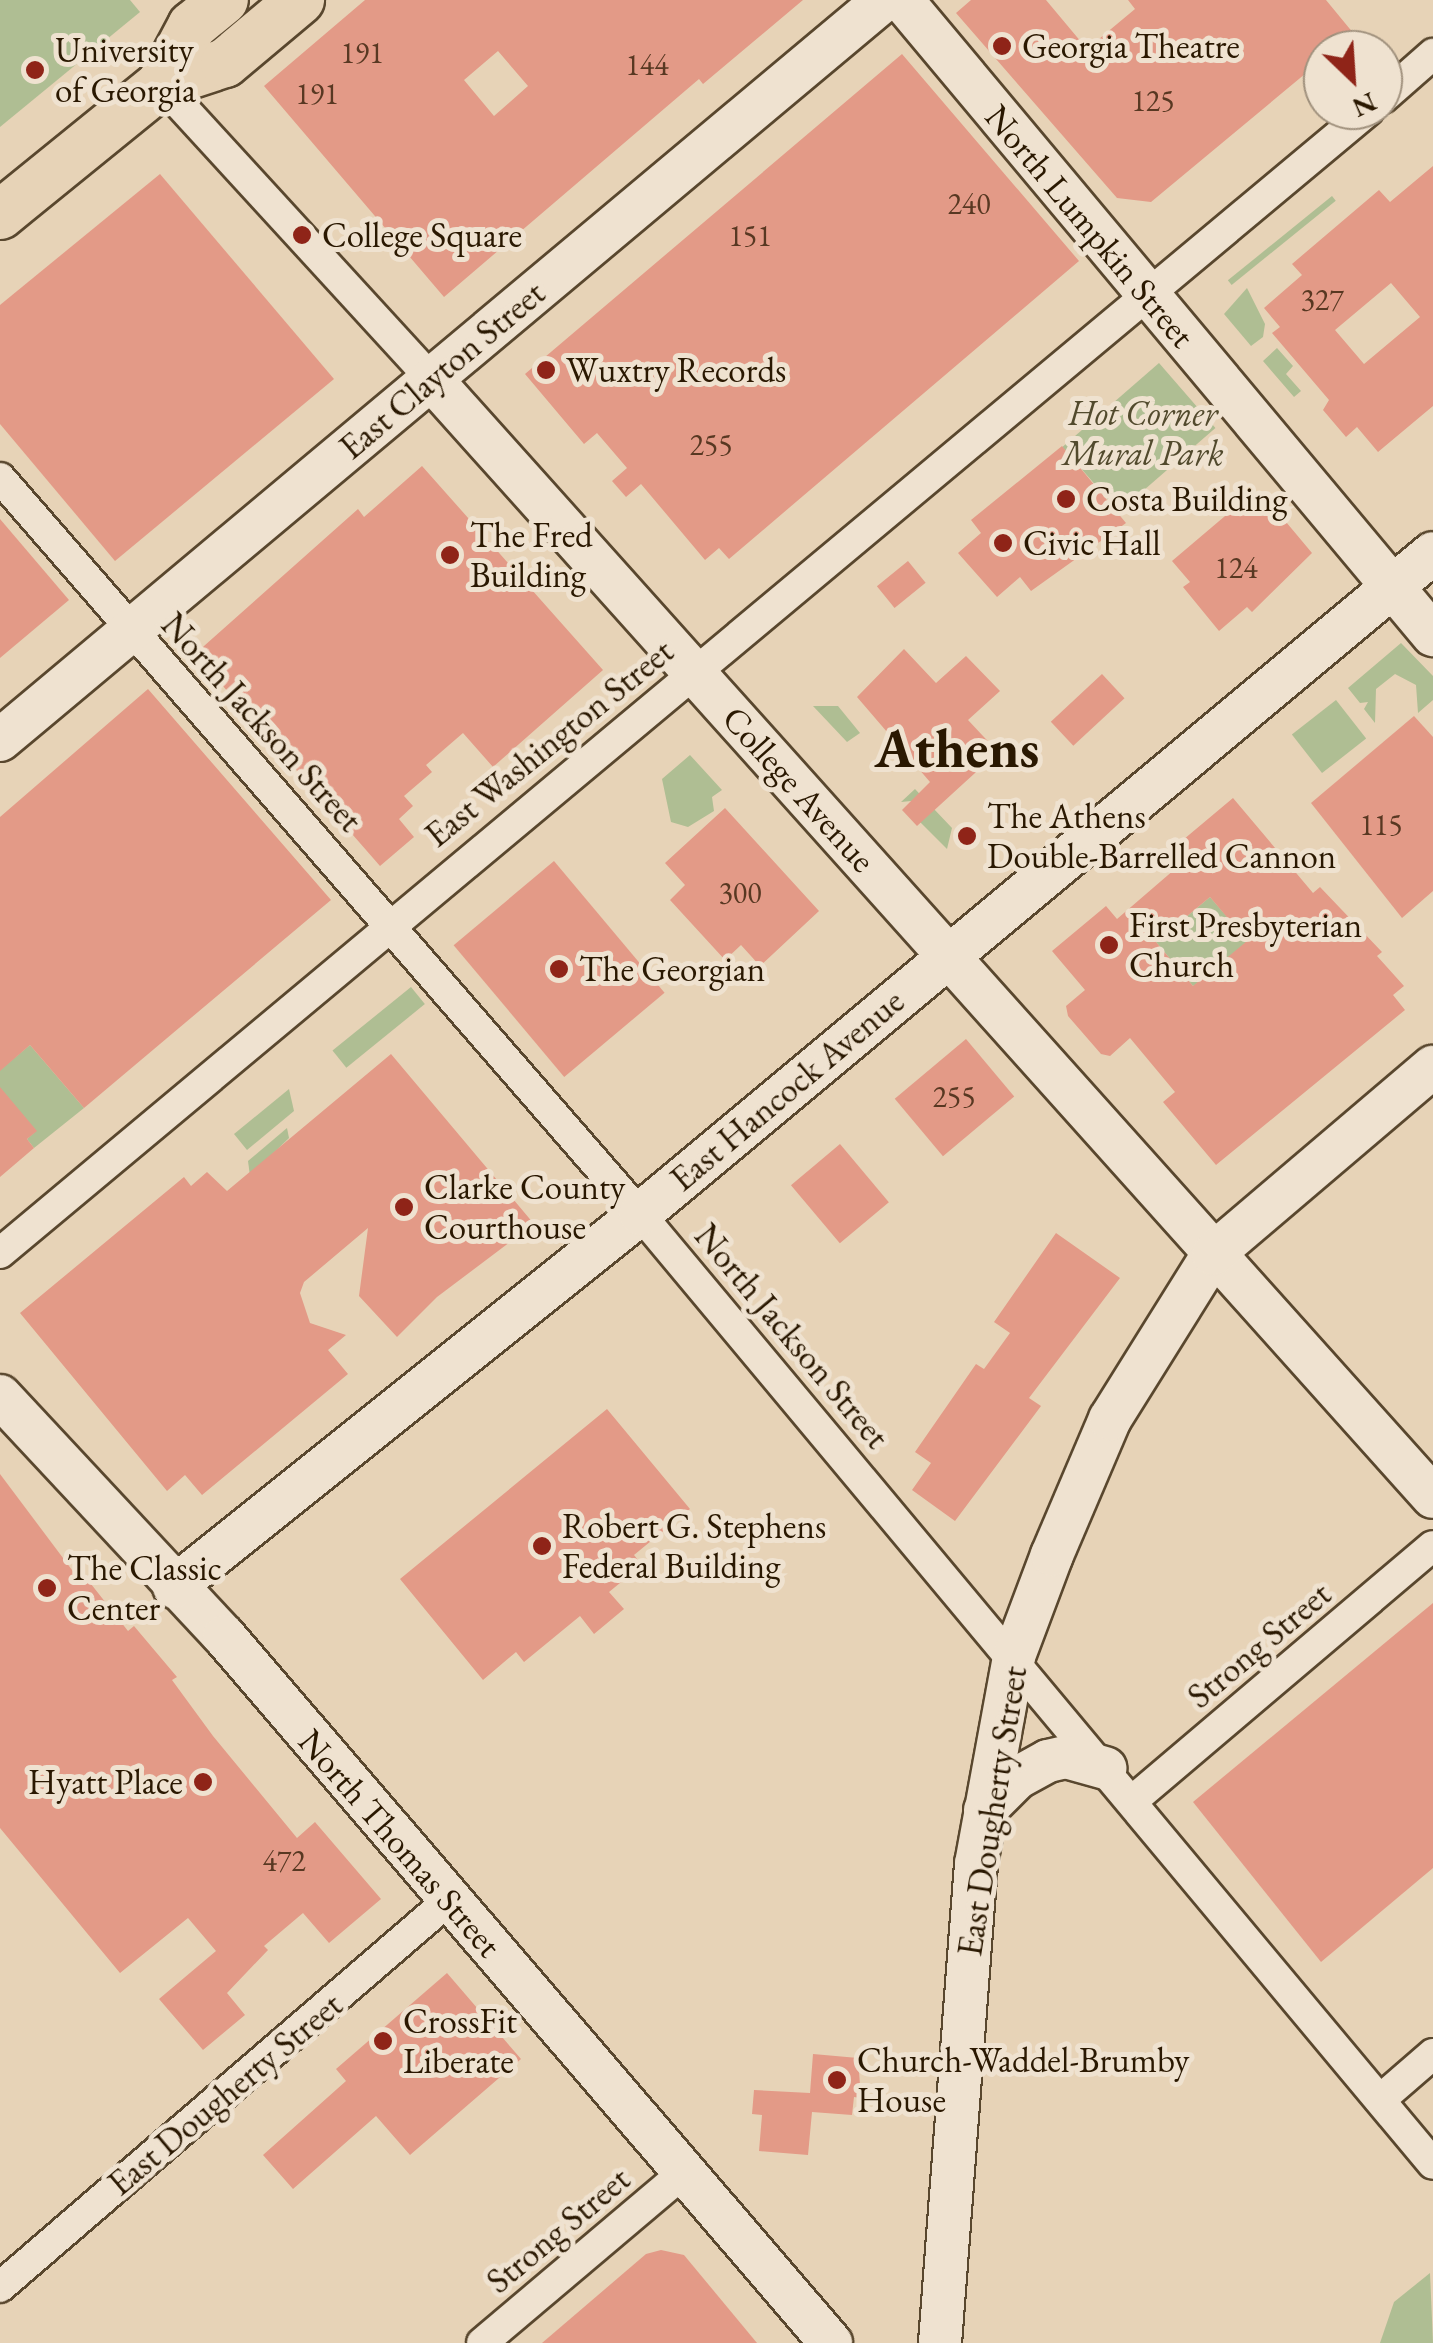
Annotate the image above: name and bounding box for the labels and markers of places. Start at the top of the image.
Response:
place label: Georgia Theatre [1022,25,1240,67]
place label: University of Georgia [55,29,196,111]
marker: Georgia Theatre [991,35,1013,57]
marker: University of Georgia [24,59,46,81]
place label: College Square [322,214,522,256]
marker: College Square [291,224,313,246]
place label: Wuxtry Records [566,349,786,391]
marker: Wuxtry Records [535,359,557,381]
place label: Costa Building [1086,478,1287,520]
marker: Costa Building [1055,488,1077,510]
place label: The Fred Building [470,514,593,596]
place label: Civic Hall [1023,522,1161,564]
marker: Civic Hall [992,532,1014,554]
marker: The Fred Building [439,544,461,566]
place label: The Athens Double-Barrelled Cannon [987,795,1336,877]
marker: The Athens Double-Barrelled Cannon [956,825,978,847]
place label: First Presbyterian Church [1129,904,1362,986]
marker: First Presbyterian Church [1098,934,1120,956]
place label: The Georgian [579,948,765,990]
marker: The Georgian [548,958,570,980]
place label: Clarke County Courthouse [424,1166,625,1248]
marker: Clarke County Courthouse [393,1196,415,1218]
place label: Robert G. Stephens Federal Building [562,1505,826,1587]
marker: Robert G. Stephens Federal Building [531,1535,553,1557]
place label: The Classic Center [67,1547,222,1629]
marker: The Classic Center [36,1577,58,1599]
place label: Hyatt Place [28,1761,183,1803]
marker: Hyatt Place [192,1771,214,1793]
place label: CrossFit Liberate [403,2000,517,2082]
marker: CrossFit Liberate [372,2030,394,2052]
place label: Church-Waddel-Brumby House [857,2039,1189,2121]
marker: Church-Waddel-Brumby House [826,2069,848,2091]

